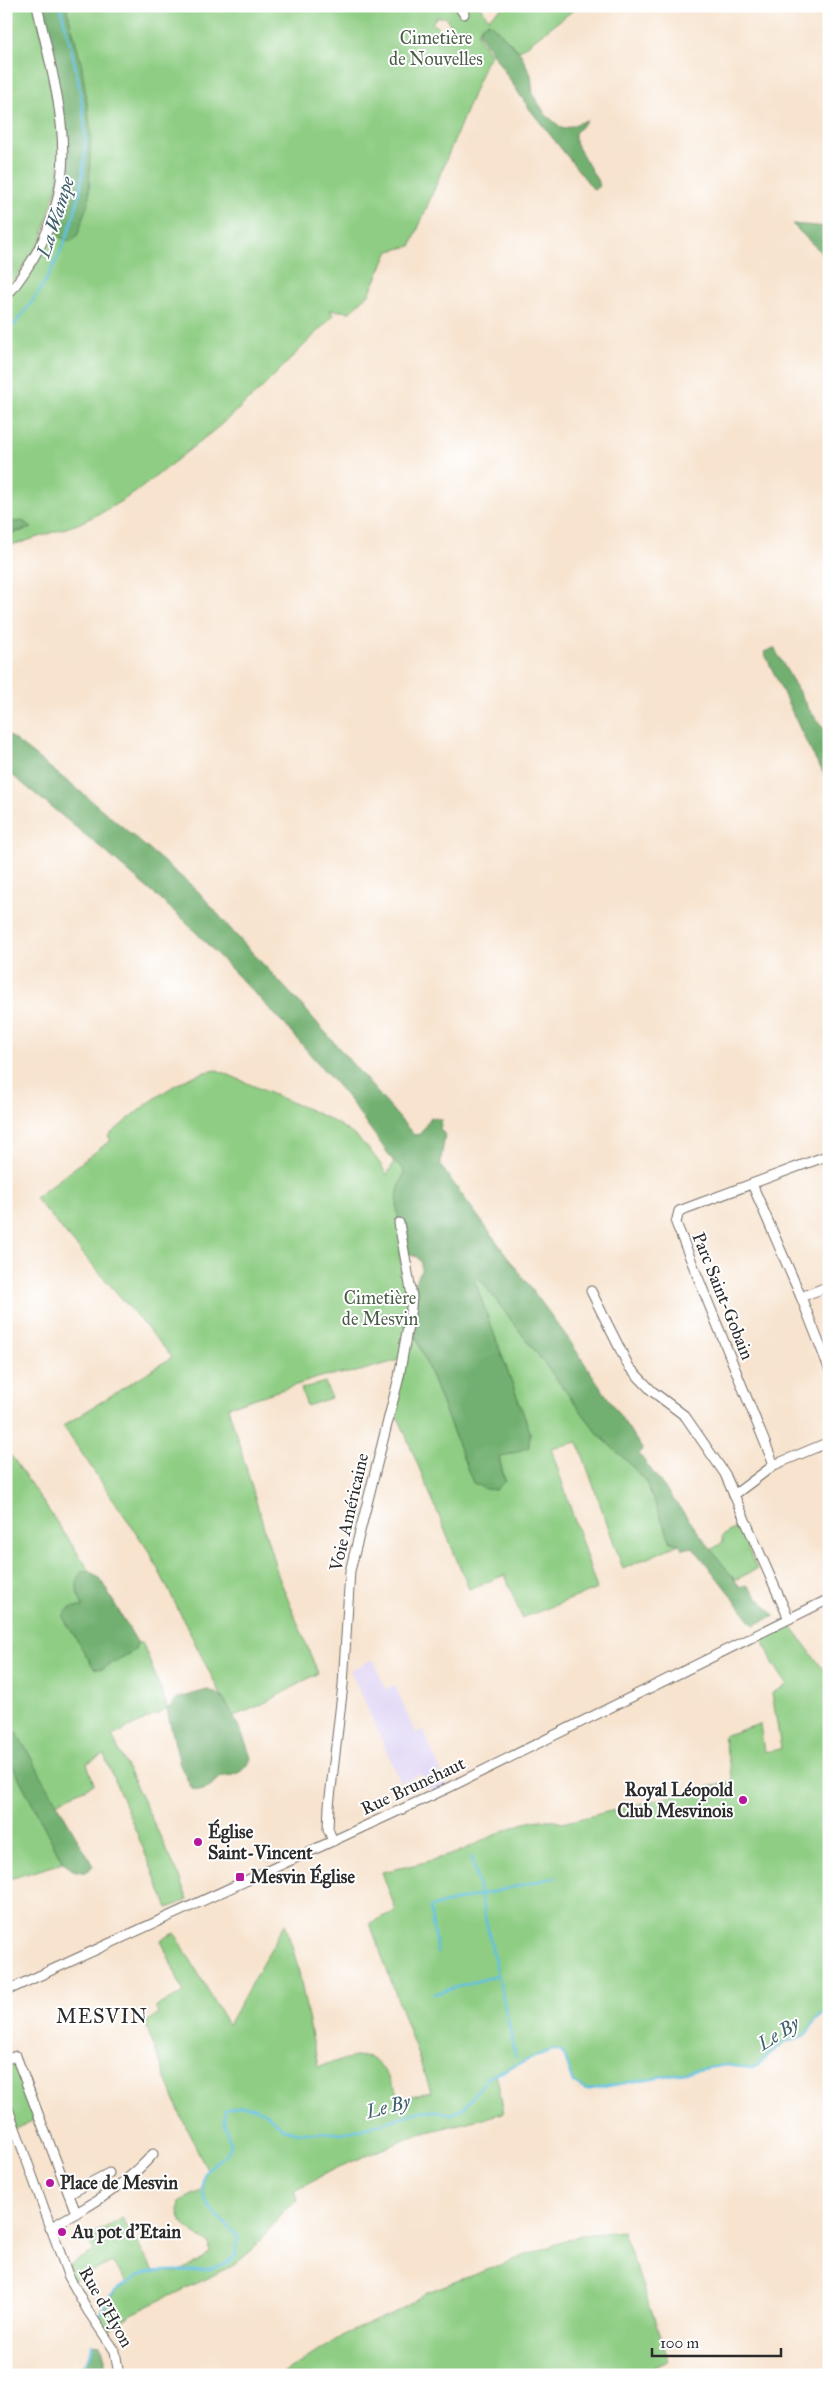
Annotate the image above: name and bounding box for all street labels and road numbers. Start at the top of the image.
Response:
street label: Parc Saint-Gobain [687,1229,759,1363]
street label: Voie Américaine [325,1451,373,1574]
street label: Rue Brunehaut [357,1752,469,1820]
street label: Rue d'Hyon [74,2263,138,2351]

